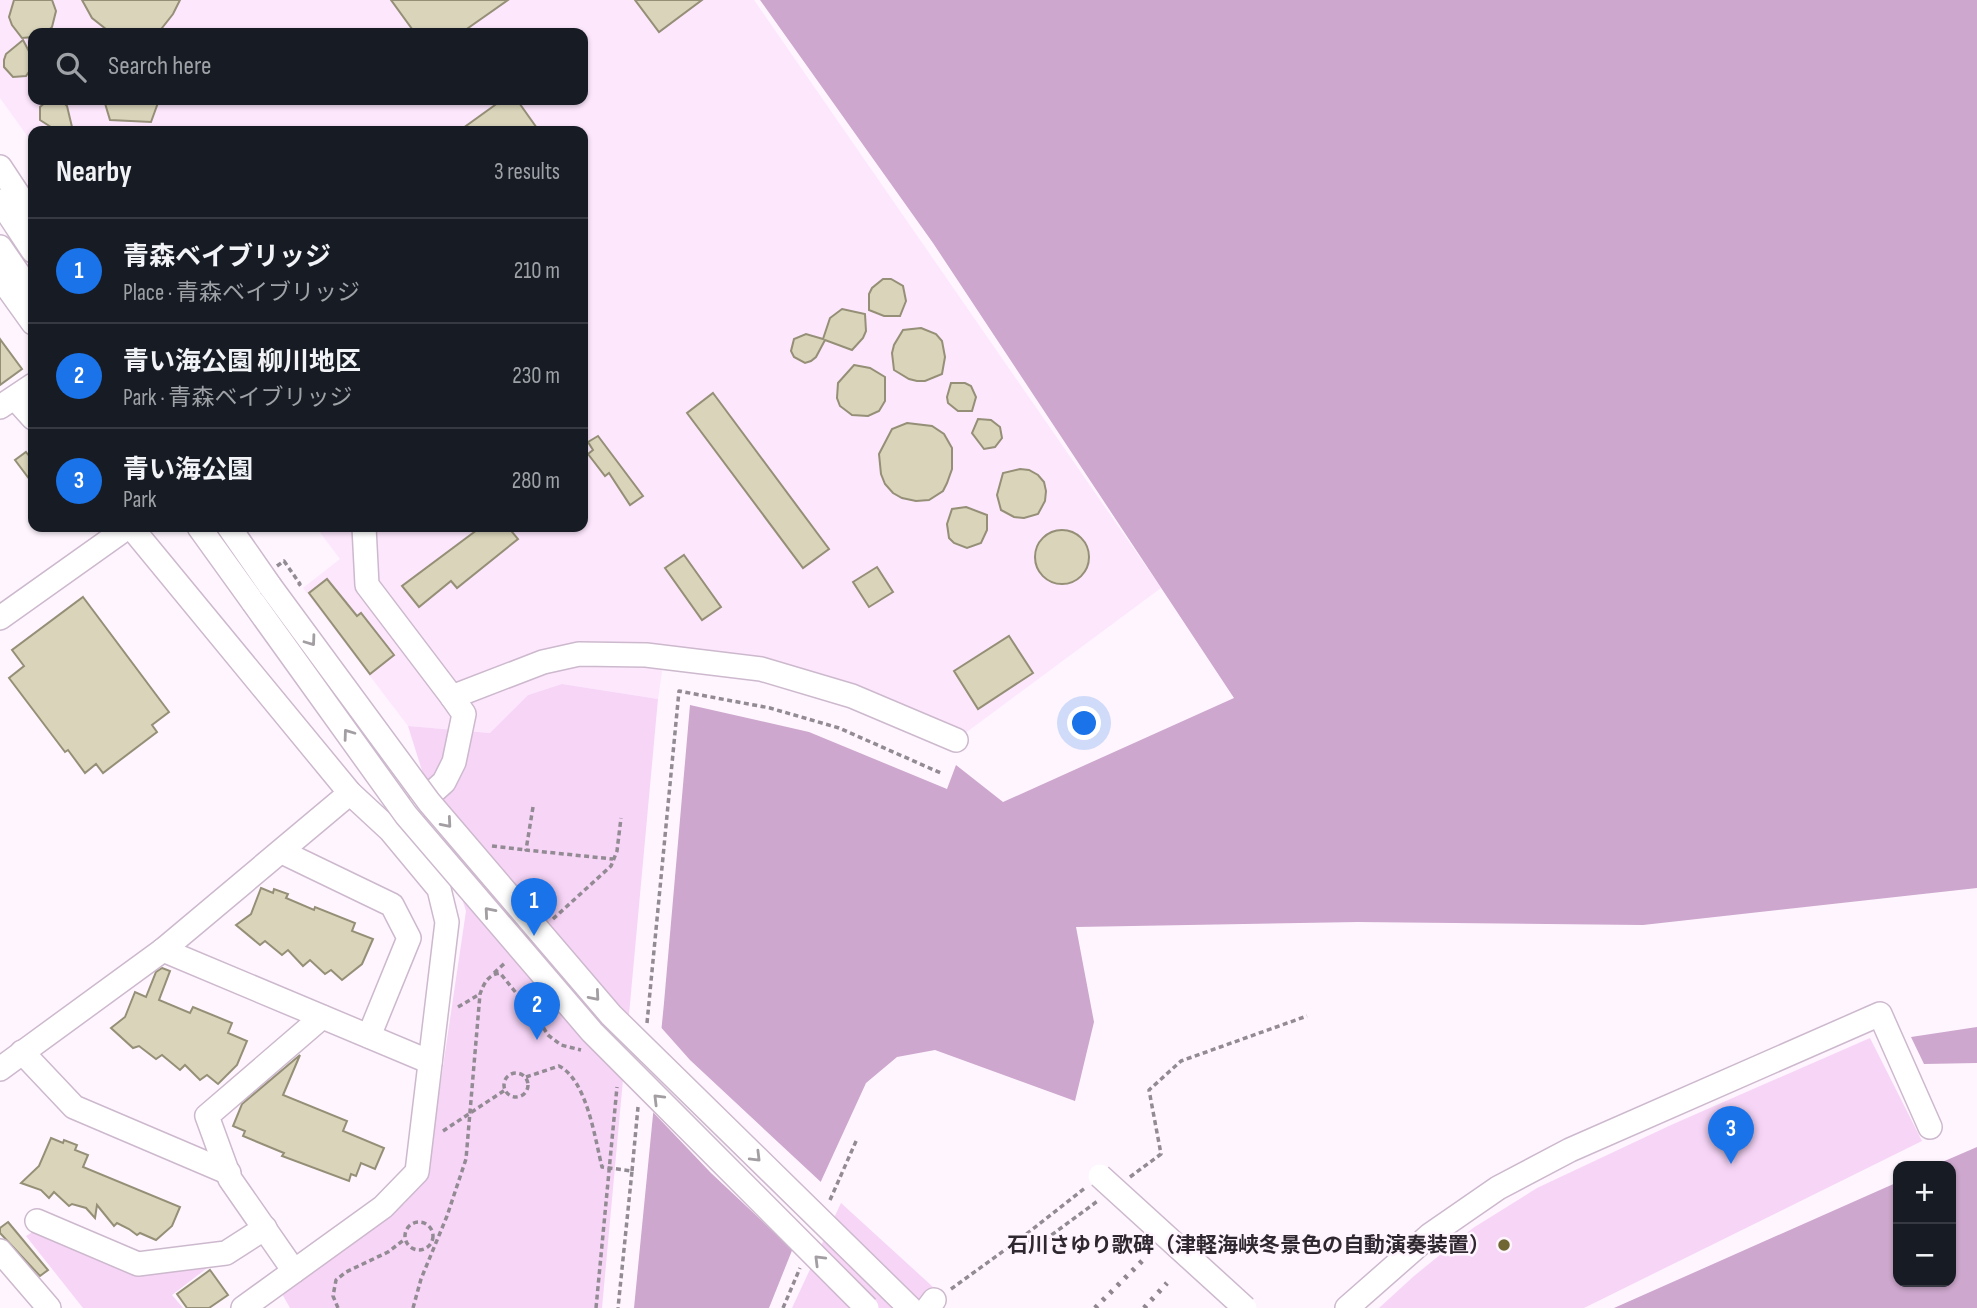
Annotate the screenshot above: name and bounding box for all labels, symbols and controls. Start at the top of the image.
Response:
search box [28,28,588,105]
icon: search [52,48,90,86]
text: Search here [108,51,211,82]
text: Nearby [56,154,132,190]
text: 3 results [494,158,560,186]
text: 青森ベイブリッジ [123,242,331,273]
text: 1 [74,257,84,285]
text: 210 m [514,257,560,285]
text: Place · 青森ベイブリッジ [123,279,360,307]
text: 青い海公園 柳川地区 [123,347,361,378]
text: 2 [74,362,84,390]
text: 230 m [512,362,560,390]
text: Park · 青森ベイブリッジ [123,384,353,412]
text: 青い海公園 [123,455,253,486]
text: 3 [74,467,84,495]
text: 280 m [512,467,560,495]
text: Park [123,486,157,514]
one-way arrow [303,633,315,646]
your location [1067,706,1101,740]
one-way arrow [344,729,356,742]
one-way arrow [439,815,451,828]
pin: 1 [511,878,557,936]
one-way arrow [485,907,497,920]
pin: 2 [514,982,560,1040]
one-way arrow [587,988,599,1001]
one-way arrow [654,1094,667,1107]
pin: 3 [1708,1106,1754,1164]
one-way arrow [747,1149,760,1162]
map controls [1893,1161,1956,1287]
button: + [1893,1161,1956,1224]
button: − [1893,1224,1956,1287]
place label: 石川さゆり歌碑（津軽海峡冬景色の自動演奏装置） [1007,1233,1490,1258]
marker: 石川さゆり歌碑（津軽海峡冬景色の自動演奏装置） [1496,1237,1512,1253]
one-way arrow [814,1255,827,1268]

